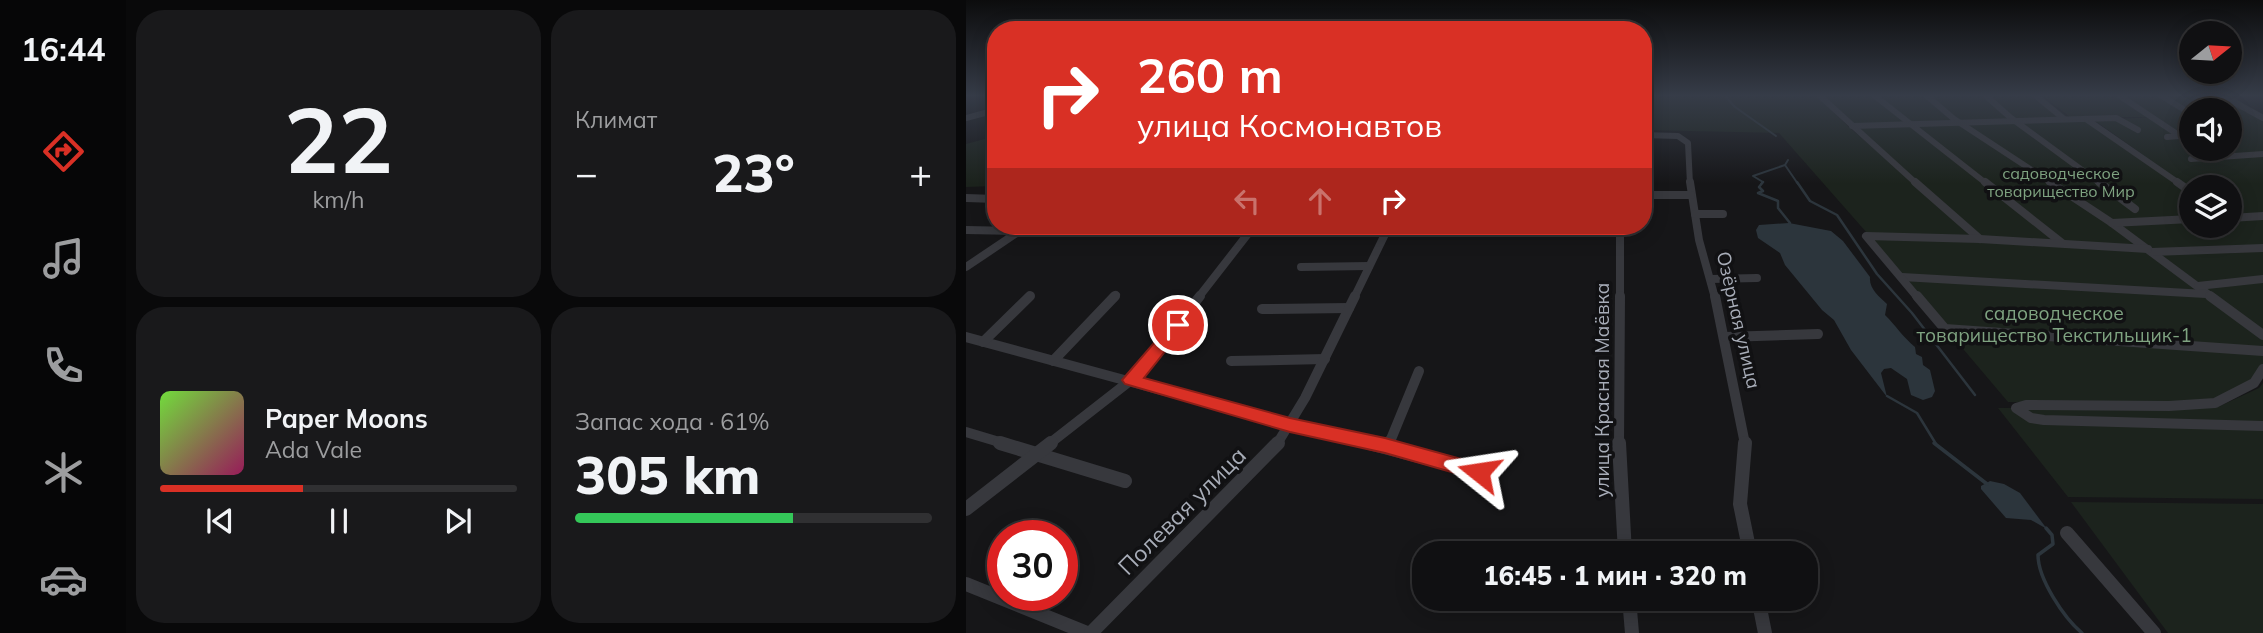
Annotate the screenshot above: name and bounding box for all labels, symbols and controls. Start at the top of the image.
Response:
north arrow [2179,21,2242,84]
map controls [2179,21,2242,238]
text: 16:44 [21,29,105,69]
text: 260 m [1137,44,1283,105]
icon: right [1022,49,1113,140]
text: 22 [284,82,393,196]
button: sound [2179,98,2242,161]
text: Климат [575,105,657,134]
text: улица Космонавтов [1137,105,1442,145]
icon: directions [39,127,88,176]
text: 23° [712,140,795,205]
text: − [575,149,598,197]
text: + [909,149,932,197]
park label: садоводческое товарищество Мир [1987,163,2135,201]
button: layers [2179,175,2242,238]
icon: left [1228,182,1266,220]
icon: ahead [1301,182,1339,220]
icon: right [1374,182,1412,220]
text: km/h [312,185,365,214]
icon: music [39,234,88,283]
street label: Озёрная улица [1712,249,1766,391]
street label: улица Красная Маёвка [1590,283,1614,497]
pin [1148,295,1208,355]
park label: садоводческое товарищество Текстильщик-1 [1916,301,2192,347]
icon: arrive [1159,306,1197,344]
icon: phone [39,341,88,390]
text: Paper Moons [265,402,428,435]
text: Запас хода · 61% [575,407,770,436]
text: Ada Vale [265,435,362,464]
position arrow [1442,435,1516,509]
street label: Полевая улица [1111,440,1252,581]
text: 305 km [575,442,760,507]
icon: climate [39,448,88,497]
icon: previous [201,502,239,540]
icon: pause [320,502,358,540]
icon: next [439,502,477,540]
speed limit sign: 30 [987,520,1078,611]
icon: car [39,555,88,604]
text: 16:45 · 1 мин · 320 m [1483,559,1747,592]

